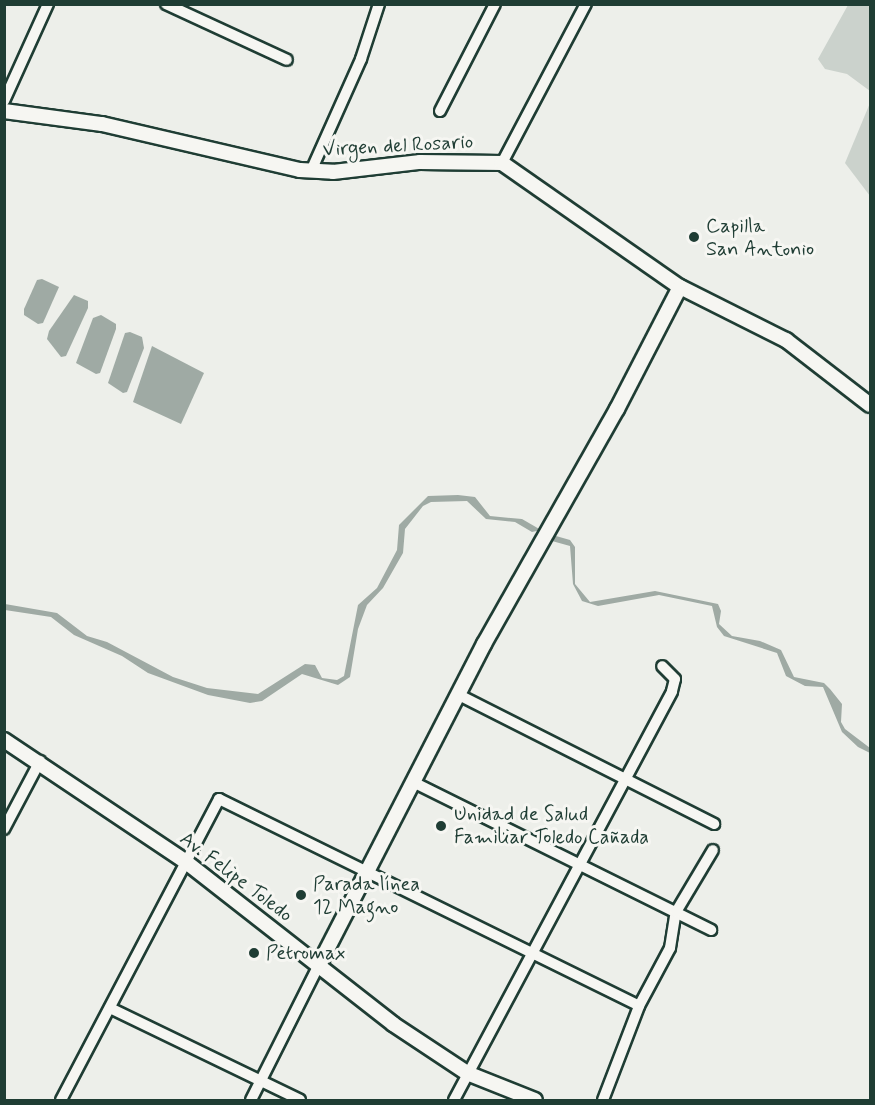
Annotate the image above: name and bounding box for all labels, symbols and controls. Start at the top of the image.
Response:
street label: Virgen del Rosario [322,130,474,162]
place label: Capilla San Antonio [706,214,811,261]
marker: Capilla San Antonio [687,230,701,244]
place label: Unidad de Salud Familiar Toledo Cañada [454,802,654,849]
marker: Unidad de Salud Familiar Toledo Cañada [432,817,450,835]
street label: Av. Felipe Toledo [174,826,298,928]
place label: Parada línea 12 Magno [313,872,420,919]
marker: Parada línea 12 Magno [294,888,308,902]
place label: Petromax [266,941,345,965]
marker: Petromax [247,946,261,960]

